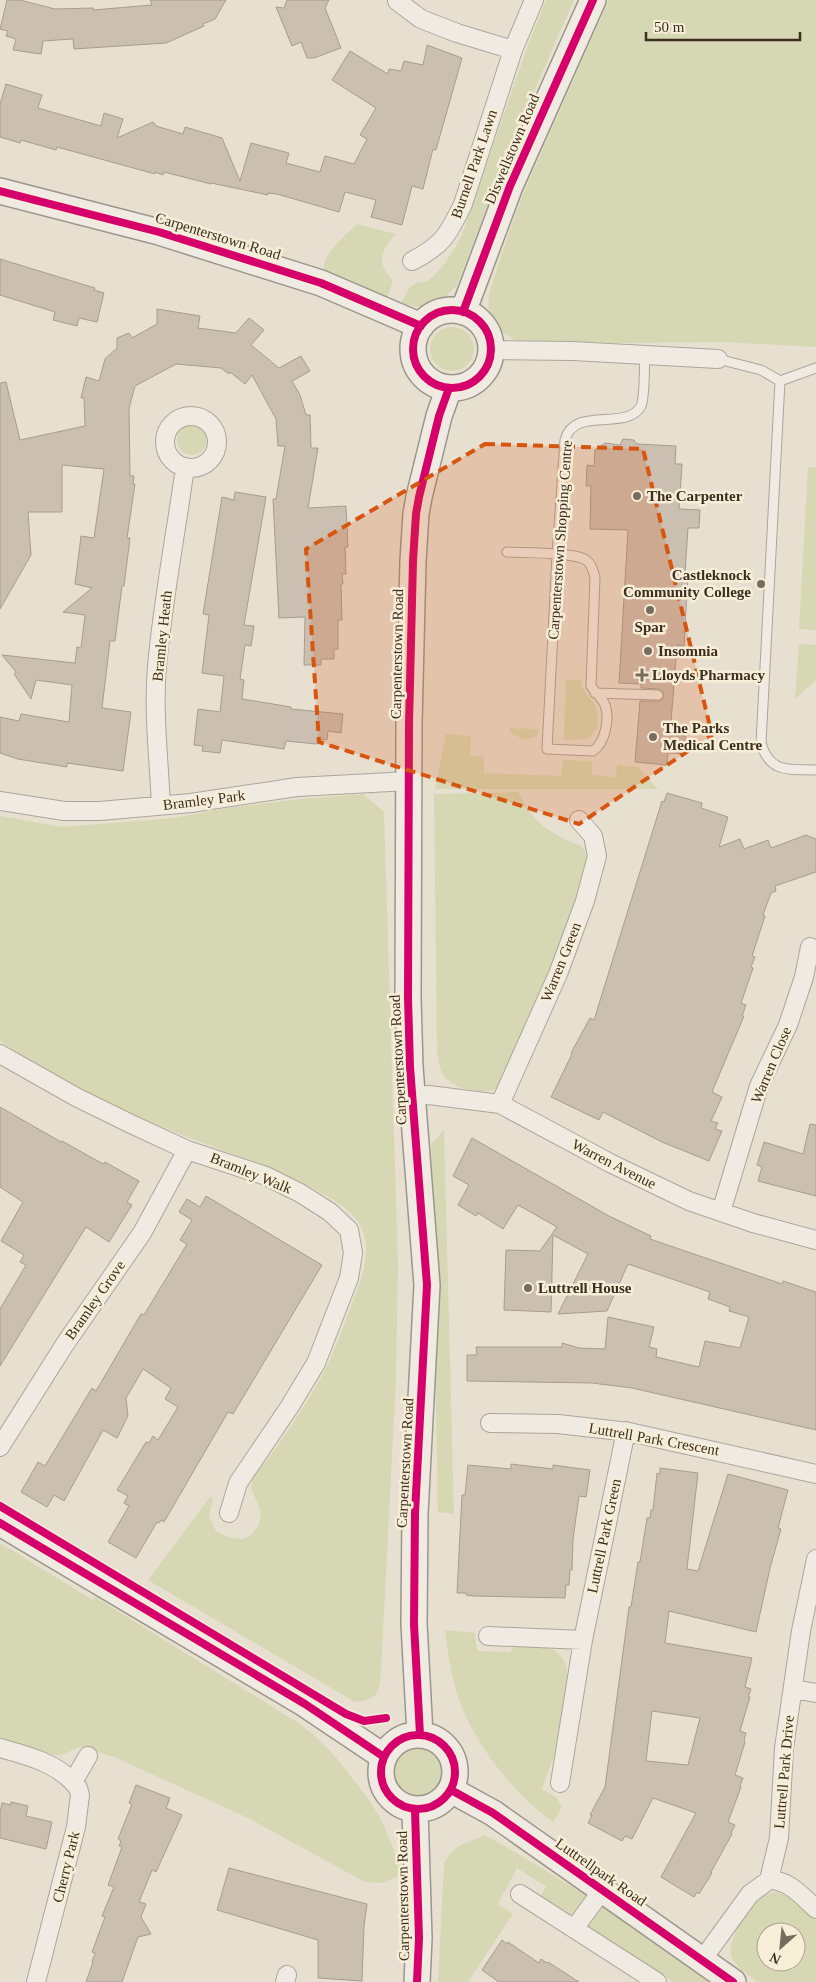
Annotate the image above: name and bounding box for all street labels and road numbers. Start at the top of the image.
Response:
street label: Diswellstown Road [482,91,543,206]
street label: Burnell Park Lawn [448,107,500,221]
street label: Carpenterstown Road [153,209,283,263]
street label: Carpenterstown Shopping Centre [545,439,575,640]
street label: Carpenterstown Road [388,588,406,719]
street label: Bramley Heath [149,589,175,682]
street label: Bramley Park [162,787,247,813]
street label: Warren Green [538,920,584,1004]
street label: Carpenterstown Road [387,994,409,1126]
street label: Warren Close [748,1024,794,1106]
street label: Warren Avenue [569,1136,659,1192]
street label: Bramley Walk [208,1149,295,1197]
street label: Bramley Grove [62,1257,128,1343]
street label: Carpenterstown Road [394,1397,416,1529]
street label: Luttrell Park Crescent [587,1420,721,1459]
street label: Luttrell Park Green [584,1477,624,1595]
street label: Luttrell Park Drive [771,1714,797,1830]
street label: Cherry Park [49,1829,83,1904]
street label: Carpenterstown Road [394,1830,412,1961]
street label: Luttrellpark Road [553,1835,650,1910]

